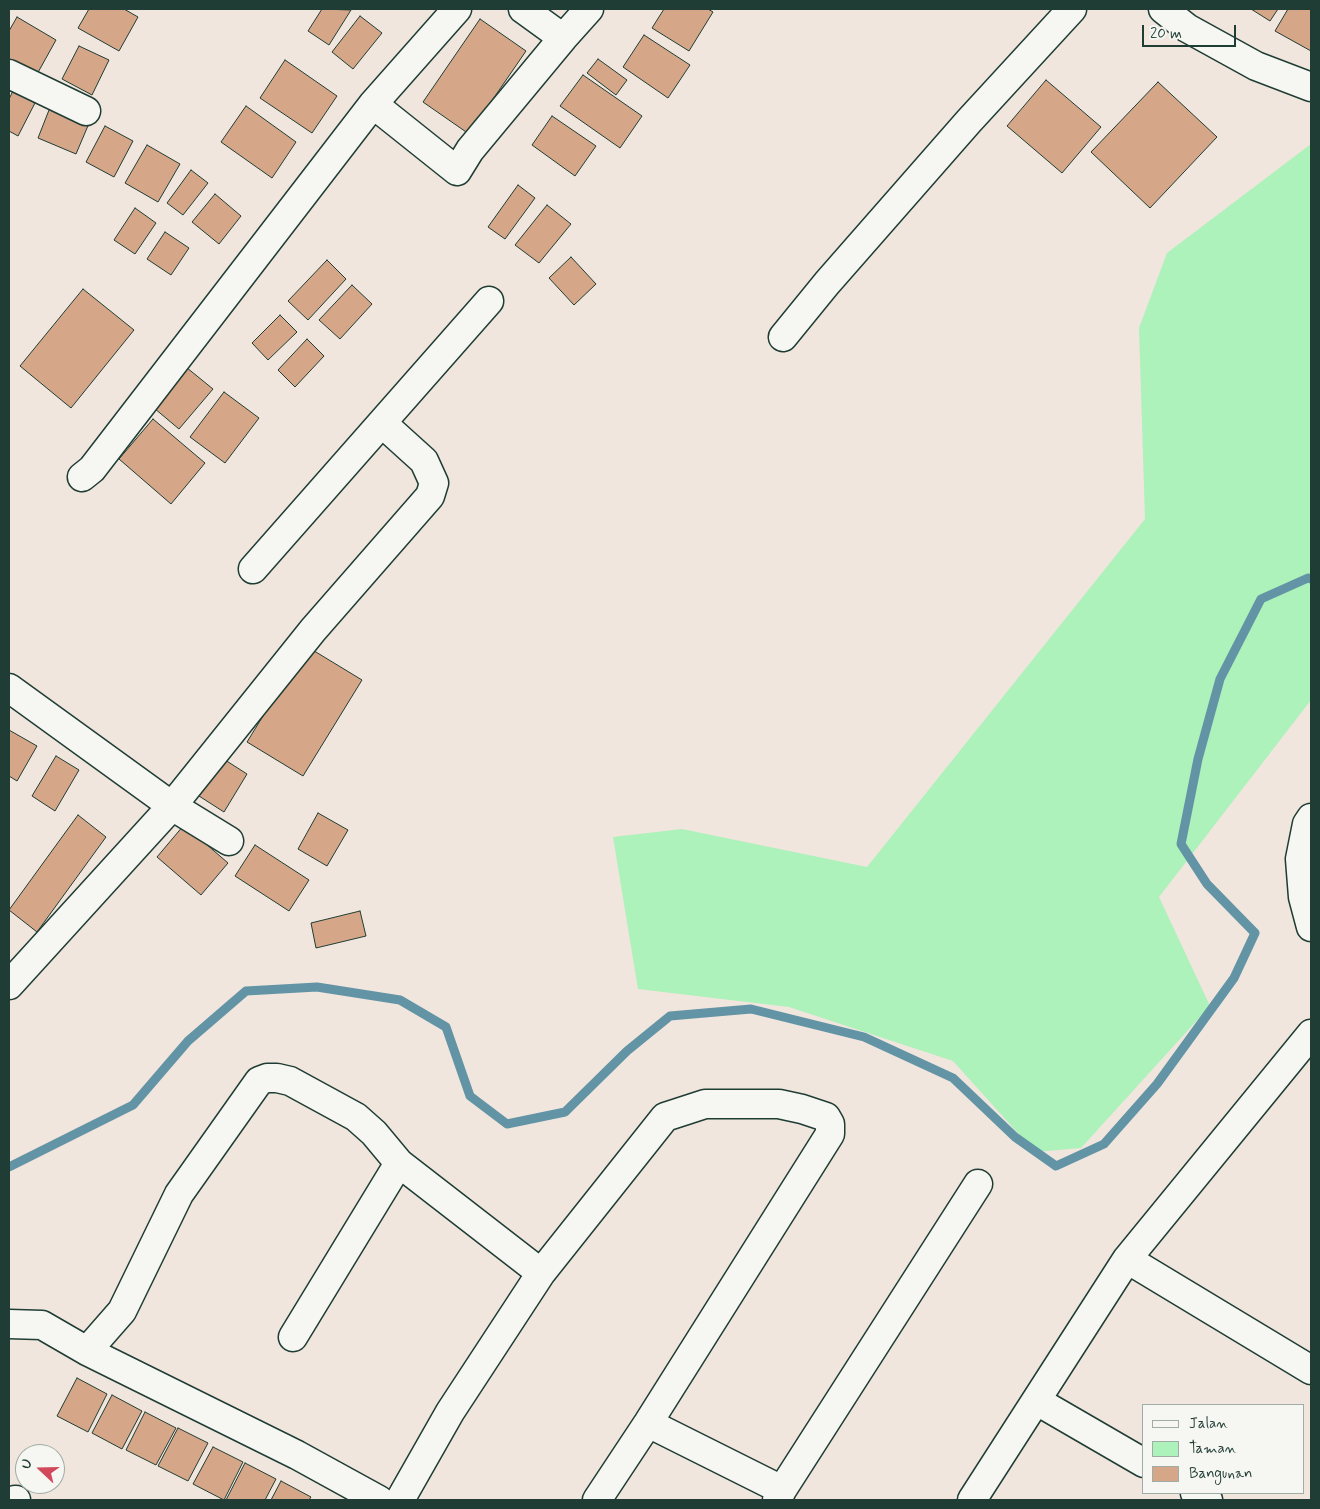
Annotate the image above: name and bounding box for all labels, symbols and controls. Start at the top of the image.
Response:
scale bar [1145,15,1239,47]
text: 20 m [1150,24,1182,44]
legend [1142,1404,1305,1494]
text: Jalan [1189,1414,1228,1434]
text: Taman [1189,1439,1237,1459]
north arrow [15,1444,65,1494]
text: U [17,1457,37,1471]
text: Bangunan [1189,1464,1252,1484]

